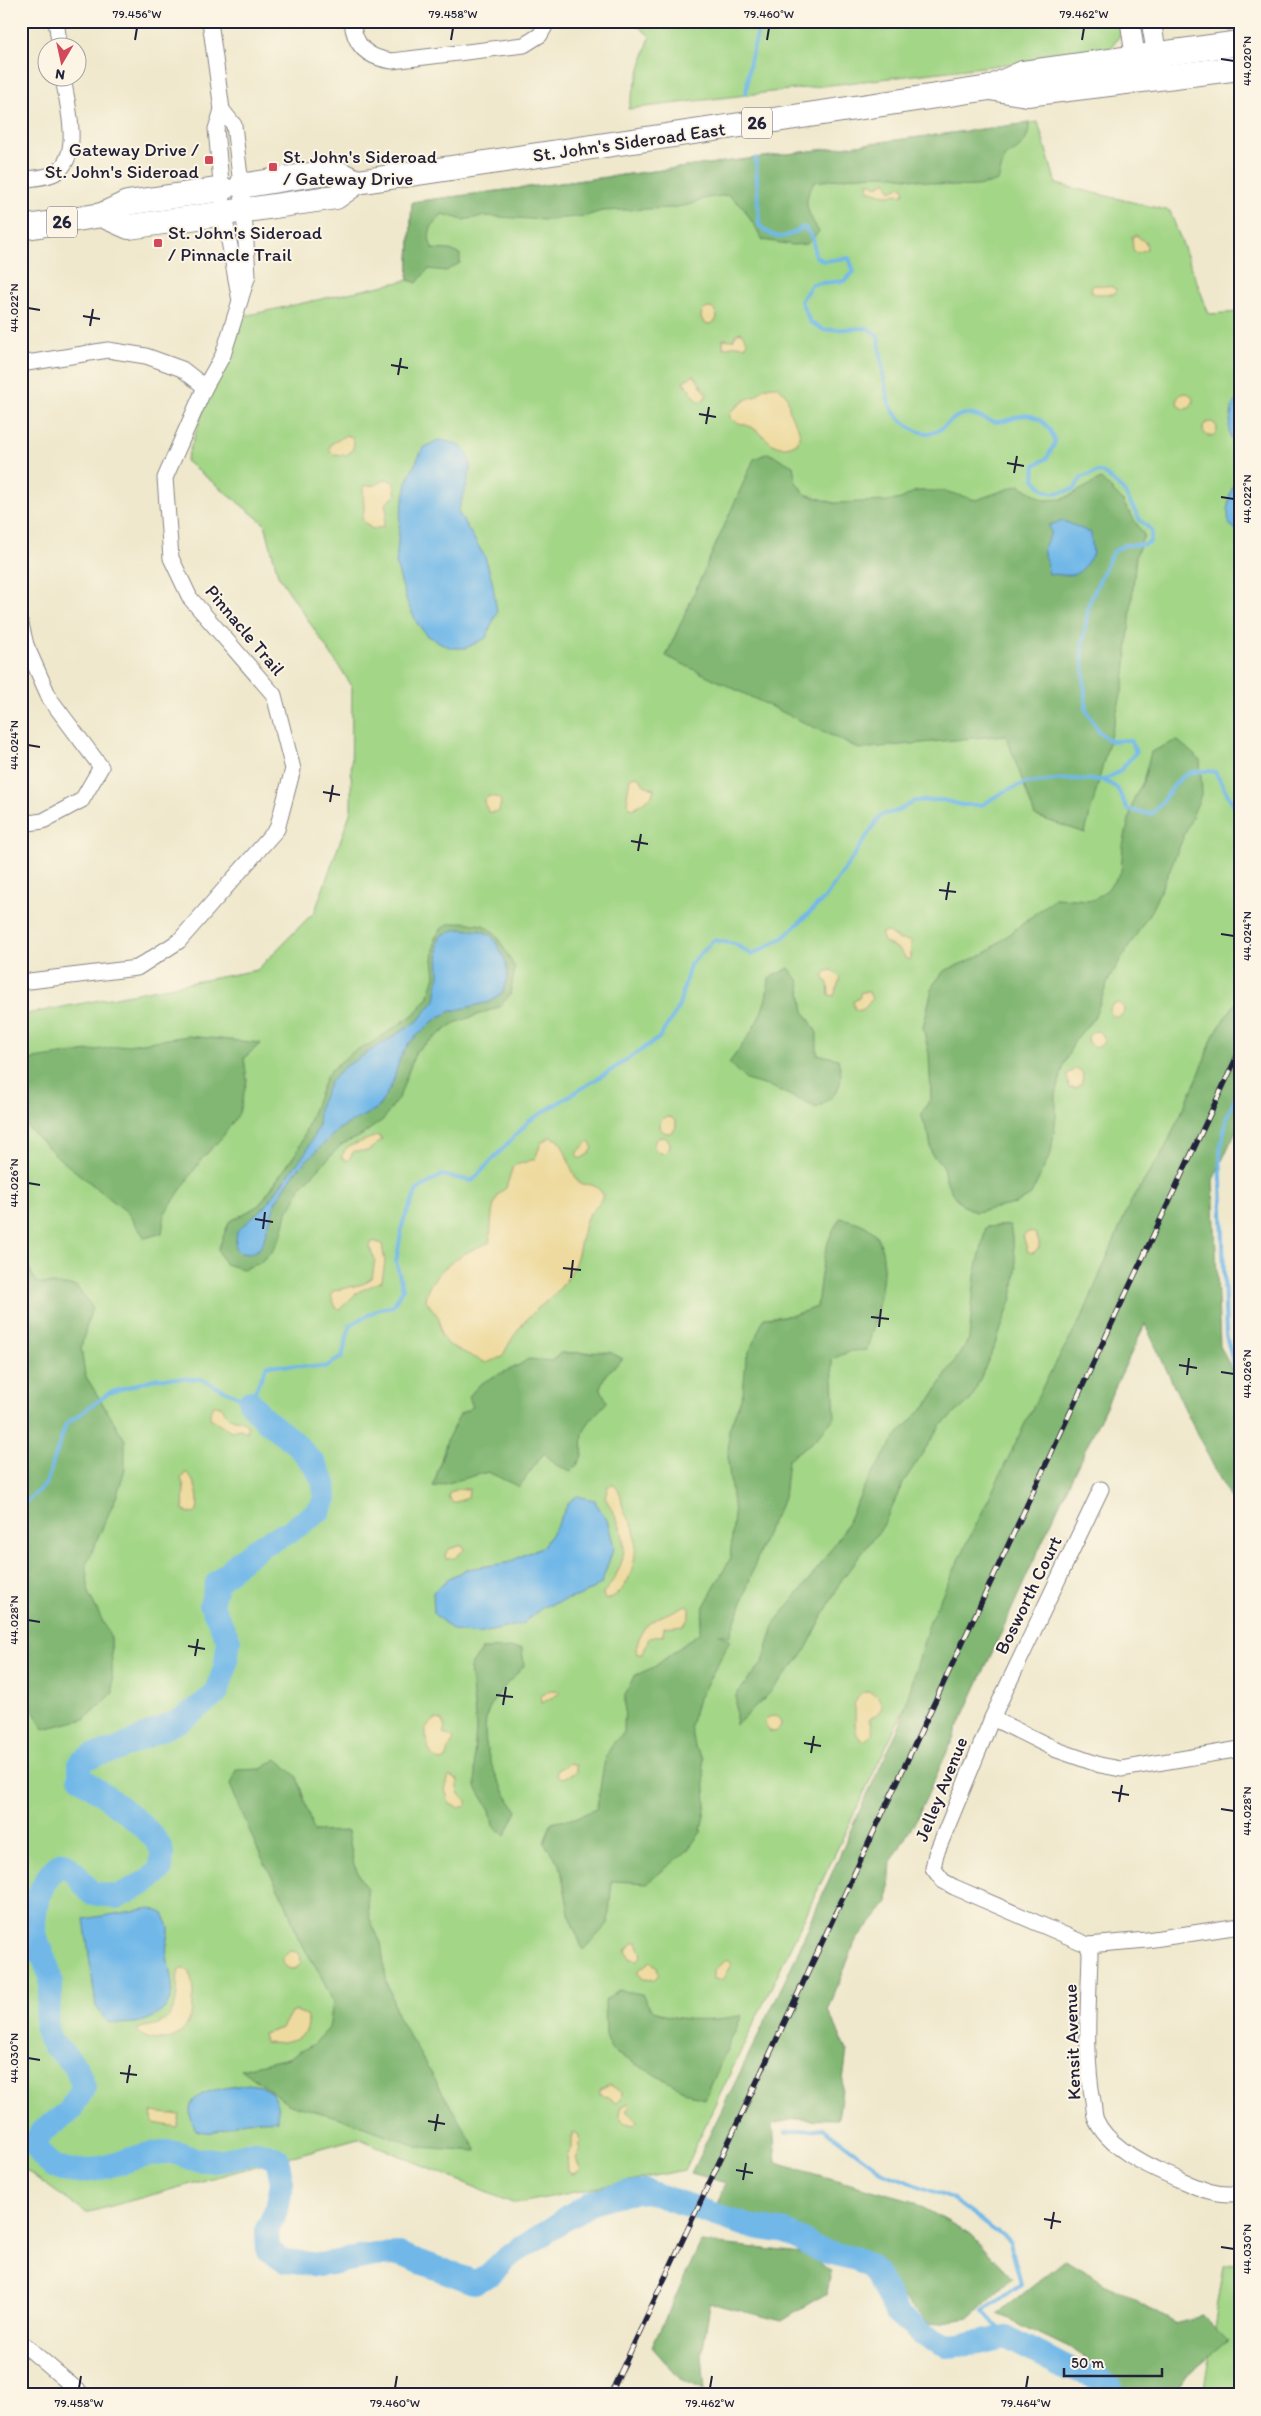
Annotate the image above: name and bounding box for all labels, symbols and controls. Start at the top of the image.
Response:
text: 79.456°W [113,7,161,21]
text: 79.458°W [428,7,478,21]
text: 79.460°W [744,7,794,21]
text: 79.462°W [1060,7,1108,21]
text: 44.020°N [1240,36,1254,86]
north arrow [38,38,88,88]
text: N [54,65,66,83]
road number: 26 [742,108,772,138]
street label: St. John's Sideroad East [531,117,727,167]
place label: Gateway Drive / St. John's Sideroad [45,138,200,183]
place label: St. John's Sideroad / Gateway Drive [283,145,438,190]
marker: Gateway Drive / St. John's Sideroad [203,154,215,166]
marker: St. John's Sideroad / Gateway Drive [267,161,279,173]
road number: 26 [47,206,77,238]
place label: St. John's Sideroad / Pinnacle Trail [168,221,323,266]
marker: St. John's Sideroad / Pinnacle Trail [152,237,164,249]
text: 44.022°N [7,283,21,333]
text: 44.022°N [1240,474,1254,524]
street label: Pinnacle Trail [200,580,290,681]
text: 44.024°N [7,720,21,770]
text: 44.024°N [1240,911,1254,961]
text: 44.026°N [7,1158,21,1208]
text: 44.026°N [1240,1349,1254,1399]
street label: Bosworth Court [989,1532,1067,1658]
text: 44.028°N [7,1595,21,1645]
street label: Jelley Avenue [910,1733,972,1845]
text: 44.028°N [1240,1786,1254,1836]
street label: Kensit Avenue [1058,1984,1086,2100]
text: 44.030°N [7,2033,21,2083]
text: 44.030°N [1240,2224,1254,2274]
scale bar [1064,2346,1161,2378]
text: 50 m [1071,2354,1104,2372]
text: 79.458°W [54,2396,104,2410]
text: 79.460°W [370,2396,420,2410]
text: 79.462°W [686,2396,734,2410]
text: 79.464°W [1001,2396,1051,2410]

